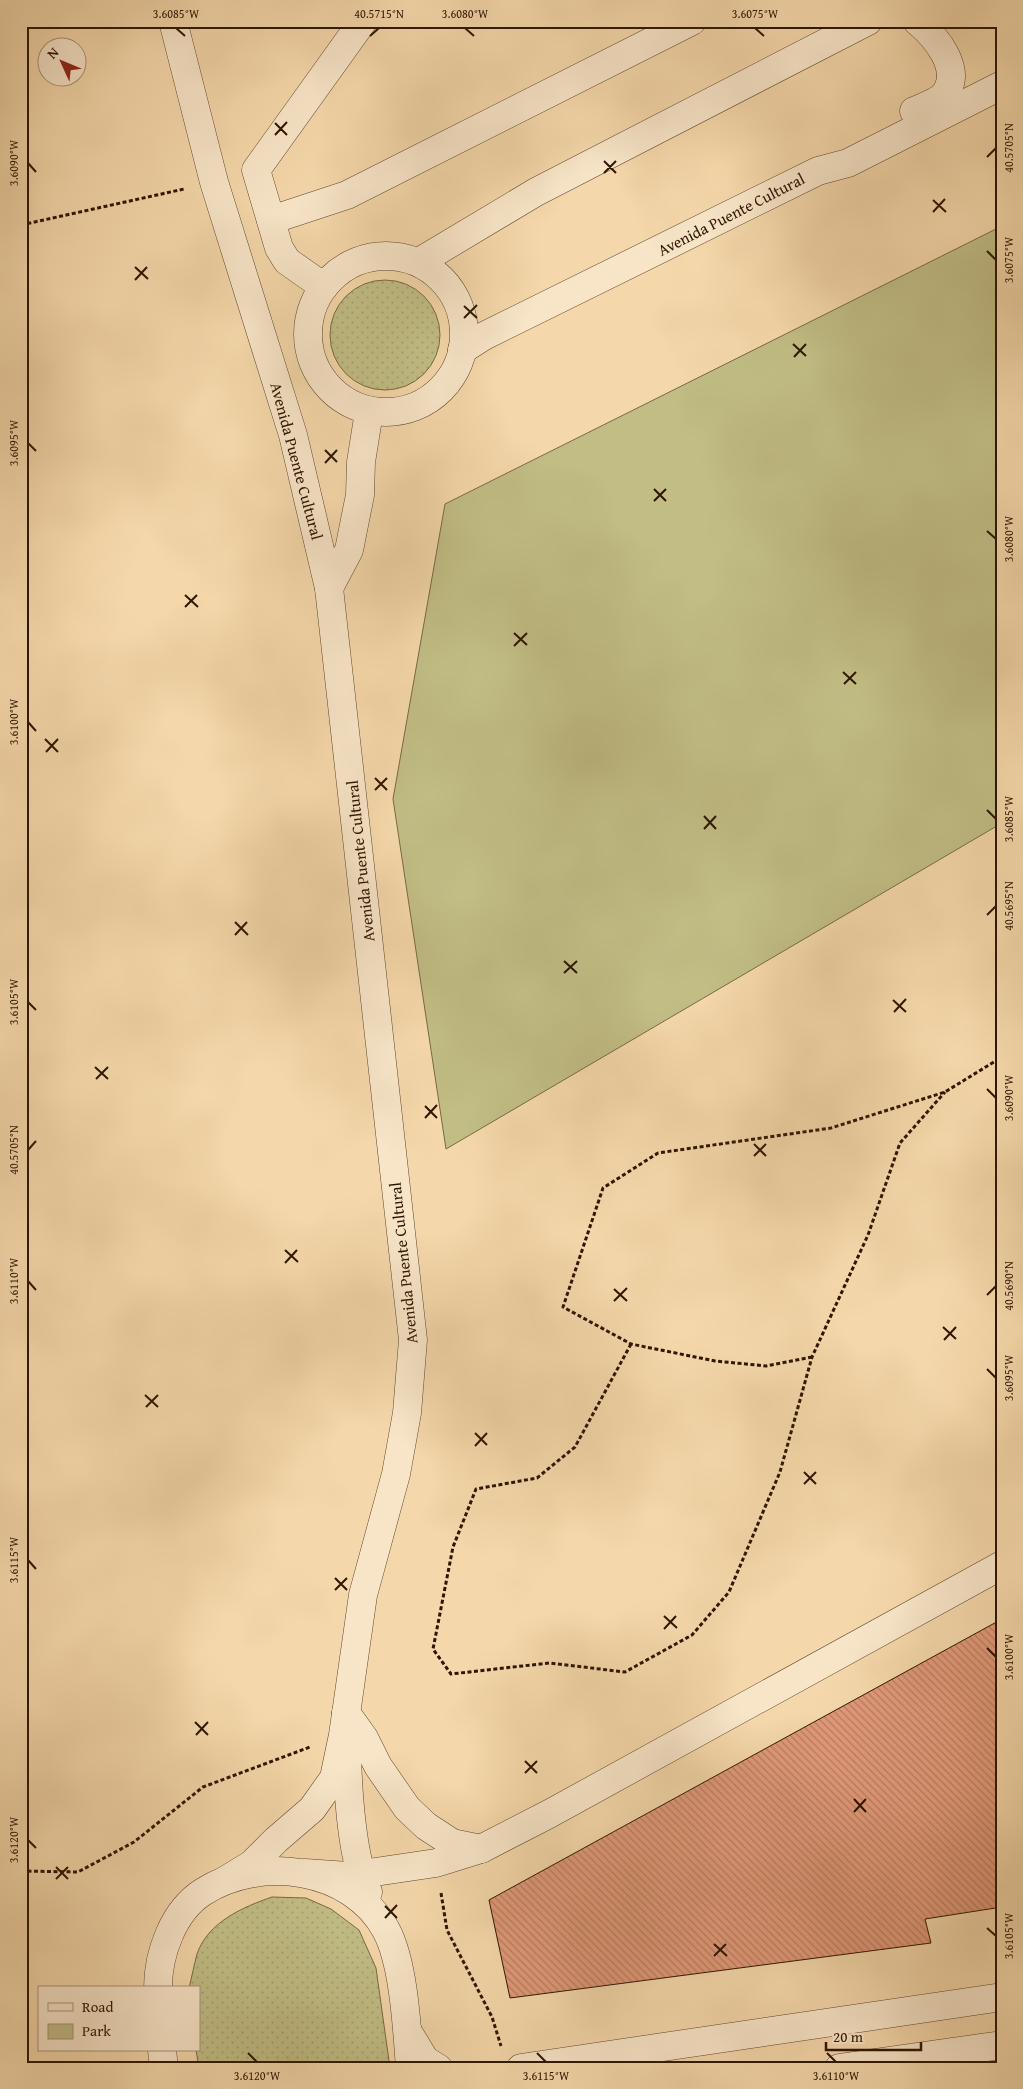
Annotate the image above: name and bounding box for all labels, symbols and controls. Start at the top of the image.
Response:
text: 3.6085°W [153,5,200,22]
text: 40.5715°N [354,5,404,22]
text: 3.6080°W [442,5,489,22]
text: 3.6075°W [732,5,779,22]
north arrow [38,38,88,88]
text: N [42,42,64,63]
text: 40.5705°N [1000,123,1017,173]
text: 3.6090°W [5,139,22,186]
street label: Avenida Puente Cultural [653,166,809,262]
text: 3.6075°W [1000,236,1017,283]
street label: Avenida Puente Cultural [264,380,330,543]
text: 3.6095°W [5,419,22,466]
text: 3.6080°W [1000,515,1017,562]
text: 3.6100°W [5,698,22,745]
street label: Avenida Puente Cultural [340,779,380,943]
text: 3.6085°W [1000,795,1017,842]
text: 40.5695°N [1000,881,1017,931]
text: 3.6105°W [5,978,22,1025]
text: 3.6090°W [1000,1074,1017,1121]
text: 40.5705°N [5,1125,22,1175]
street label: Avenida Puente Cultural [383,1181,423,1345]
text: 3.6110°W [5,1257,22,1304]
text: 40.5690°N [1000,1261,1017,1311]
text: 3.6095°W [1000,1354,1017,1401]
text: 3.6115°W [5,1536,22,1583]
text: 3.6100°W [1000,1633,1017,1680]
text: 3.6120°W [5,1816,22,1863]
text: 3.6105°W [1000,1912,1017,1959]
legend [38,1986,200,2052]
text: Road [82,1996,113,2017]
scale bar [826,2019,920,2051]
text: Park [82,2020,111,2041]
text: 20 m [833,2026,864,2047]
text: 3.6120°W [234,2067,281,2084]
text: 3.6115°W [523,2067,570,2084]
text: 3.6110°W [813,2067,860,2084]

